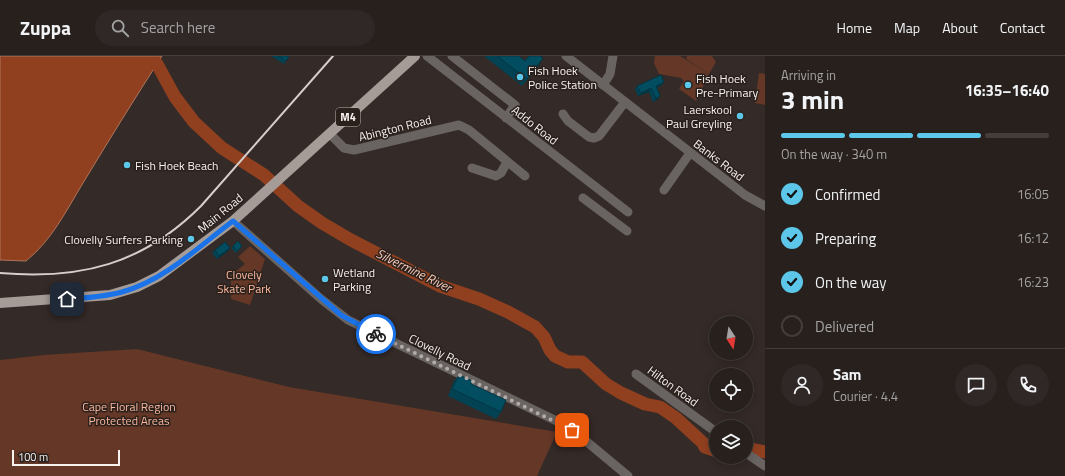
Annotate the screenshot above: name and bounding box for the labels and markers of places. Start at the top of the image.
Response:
place label: Fish Hoek Police Station [528,61,597,94]
place label: Fish Hoek Pre-Primary [696,69,759,102]
marker: Fish Hoek Police Station [515,72,525,82]
marker: Fish Hoek Pre-Primary [683,80,693,90]
place label: Laerskool Paul Greyling [666,100,732,133]
marker: Laerskool Paul Greyling [735,111,745,121]
place label: Fish Hoek Beach [135,156,219,175]
marker: Fish Hoek Beach [122,160,132,170]
place label: Clovelly Surfers Parking [64,230,183,249]
marker: Clovelly Surfers Parking [186,234,196,244]
place label: Wetland Parking [333,263,375,296]
marker: Wetland Parking [320,274,330,284]
pin [50,282,84,316]
pin [555,413,589,447]

